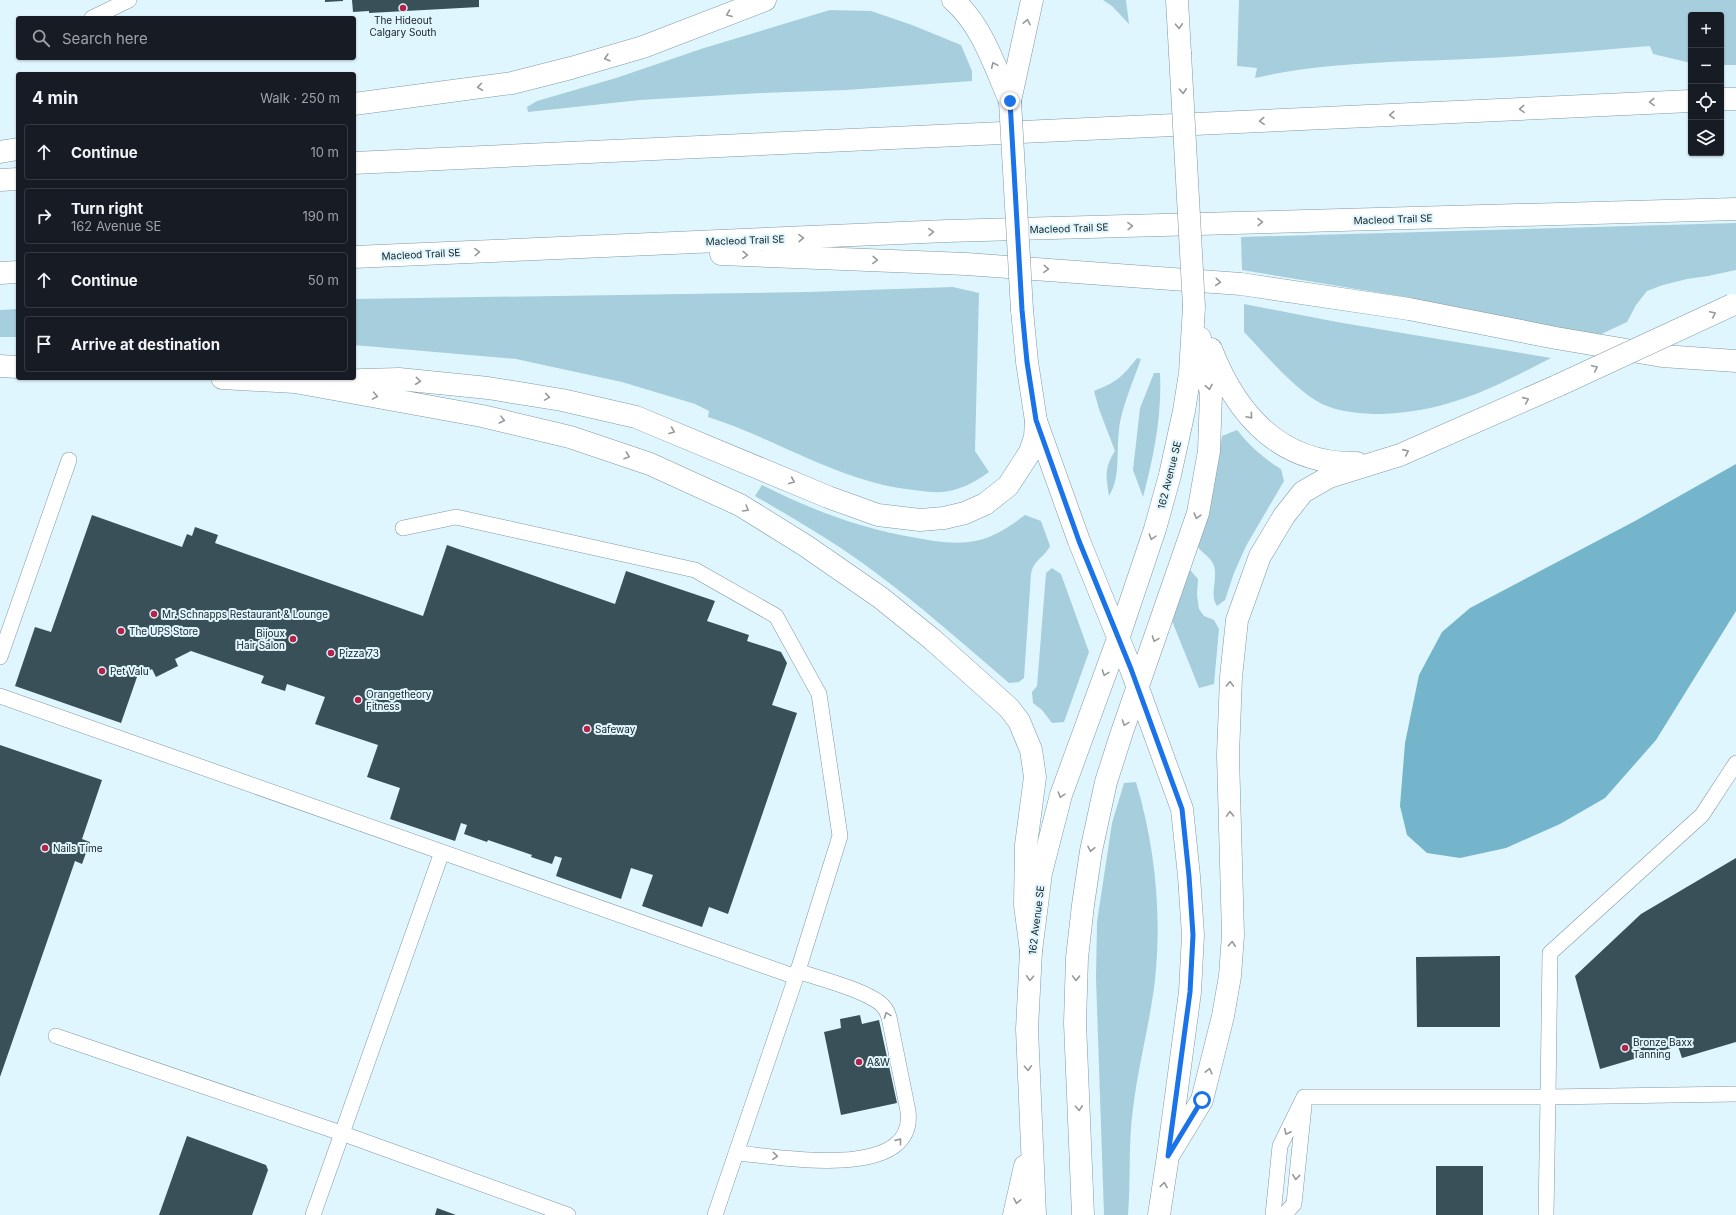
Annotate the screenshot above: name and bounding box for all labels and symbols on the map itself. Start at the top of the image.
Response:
marker: The Hideout Calgary South [398,3,408,13]
one-way arrow [726,10,733,18]
place label: The Hideout Calgary South [370,14,437,38]
one-way arrow [1022,19,1030,25]
one-way arrow [1175,23,1183,29]
one-way arrow [603,53,610,62]
one-way arrow [991,62,999,70]
one-way arrow [477,82,483,91]
one-way arrow [1178,88,1187,94]
route end [1001,92,1019,110]
one-way arrow [1649,98,1655,107]
one-way arrow [1519,104,1525,113]
one-way arrow [1389,110,1395,119]
one-way arrow [1259,116,1265,125]
street label: Macleod Trail SE [1353,212,1433,226]
one-way arrow [1257,218,1263,227]
street label: Macleod Trail SE [1029,221,1109,235]
one-way arrow [1127,222,1133,230]
one-way arrow [928,228,934,236]
street label: Macleod Trail SE [705,233,785,247]
one-way arrow [798,233,804,242]
street label: Macleod Trail SE [381,246,461,262]
one-way arrow [474,247,480,256]
one-way arrow [742,251,748,259]
one-way arrow [872,256,878,264]
one-way arrow [1043,265,1049,274]
one-way arrow [1215,277,1221,286]
one-way arrow [1708,311,1716,319]
one-way arrow [1591,365,1598,373]
one-way arrow [415,376,421,385]
one-way arrow [1205,384,1213,390]
one-way arrow [372,391,378,400]
one-way arrow [544,392,550,401]
one-way arrow [1522,396,1529,404]
one-way arrow [1245,411,1252,419]
one-way arrow [499,416,506,424]
one-way arrow [668,427,675,435]
street label: 162 Avenue SE [1155,440,1183,510]
one-way arrow [1403,448,1410,456]
one-way arrow [624,451,631,460]
one-way arrow [787,476,795,484]
one-way arrow [742,504,749,511]
one-way arrow [1193,512,1202,519]
one-way arrow [1148,534,1157,541]
place label: Mr. Schnapps Restaurant & Lounge [162,608,328,620]
marker: Mr. Schnapps Restaurant & Lounge [149,609,159,619]
place label: The UPS Store [129,625,198,637]
marker: The UPS Store [116,626,126,636]
place label: Bijoux Hair Salon [237,627,286,651]
marker: Bijoux Hair Salon [288,634,298,644]
one-way arrow [1152,635,1160,642]
place label: Pizza 73 [339,647,379,659]
marker: Pizza 73 [326,648,336,658]
place label: Pet Valu [110,665,149,677]
marker: Pet Valu [97,666,107,676]
one-way arrow [1102,669,1110,676]
one-way arrow [1226,681,1235,687]
place label: Orangetheory Fitness [366,688,432,712]
marker: Orangetheory Fitness [353,695,363,705]
one-way arrow [1121,720,1130,727]
place label: Safeway [595,723,636,735]
marker: Safeway [582,724,592,734]
one-way arrow [1057,792,1066,799]
one-way arrow [1226,811,1235,817]
place label: Nails Time [53,842,103,854]
marker: Nails Time [40,843,50,853]
one-way arrow [1088,846,1096,852]
street label: 162 Avenue SE [1026,885,1046,955]
one-way arrow [1228,940,1237,947]
one-way arrow [1025,975,1034,981]
one-way arrow [1072,975,1080,981]
one-way arrow [884,1012,892,1019]
place label: Bronze Baxx Tanning [1633,1036,1693,1060]
marker: Bronze Baxx Tanning [1620,1043,1630,1053]
place label: A&W [867,1056,890,1068]
marker: A&W [854,1057,864,1067]
one-way arrow [1024,1065,1033,1071]
one-way arrow [1205,1068,1213,1074]
route start [1193,1091,1211,1109]
one-way arrow [1074,1105,1083,1111]
one-way arrow [1284,1128,1292,1135]
one-way arrow [895,1138,902,1145]
one-way arrow [772,1152,778,1161]
one-way arrow [1292,1174,1301,1180]
one-way arrow [1159,1182,1167,1188]
one-way arrow [1014,1198,1022,1204]

